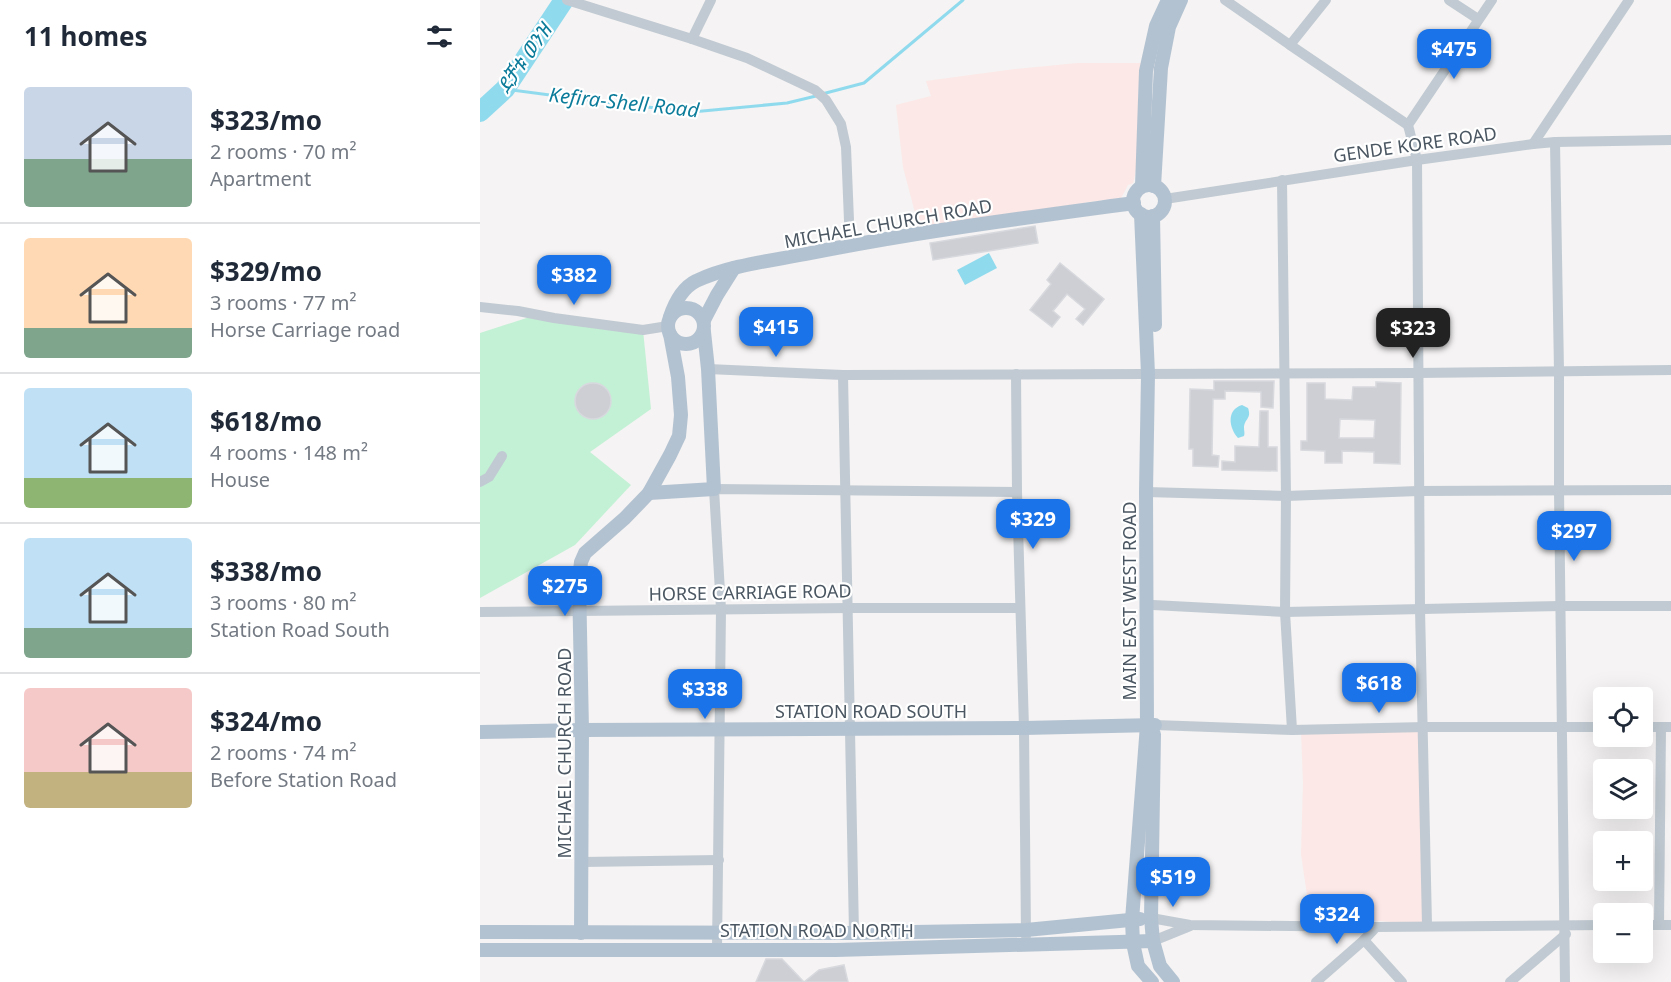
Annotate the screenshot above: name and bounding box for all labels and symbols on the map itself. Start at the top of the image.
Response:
water label: ደቻቱ ወንዝ [490,16,559,98]
pin: $475 [1418,29,1490,80]
water label: Kefira-Shell Road [548,81,701,123]
street label: GENDE KORE ROAD [1332,121,1498,167]
street label: MICHAEL CHURCH ROAD [782,193,994,253]
pin: $382 [538,255,610,306]
pin: $415 [740,307,812,358]
pin: $323 [1377,308,1449,359]
pin: $329 [997,499,1069,550]
street label: MAIN EAST WEST ROAD [1117,501,1141,701]
pin: $297 [1538,511,1610,562]
pin: $275 [529,566,601,617]
street label: HORSE CARRIAGE ROAD [648,578,852,606]
street label: MICHAEL CHURCH ROAD [552,648,576,858]
pin: $618 [1343,663,1415,714]
pin: $338 [669,669,741,720]
street label: STATION ROAD SOUTH [775,699,967,723]
pin: $519 [1137,857,1209,908]
pin: $324 [1301,894,1373,945]
street label: STATION ROAD NORTH [720,918,914,942]

